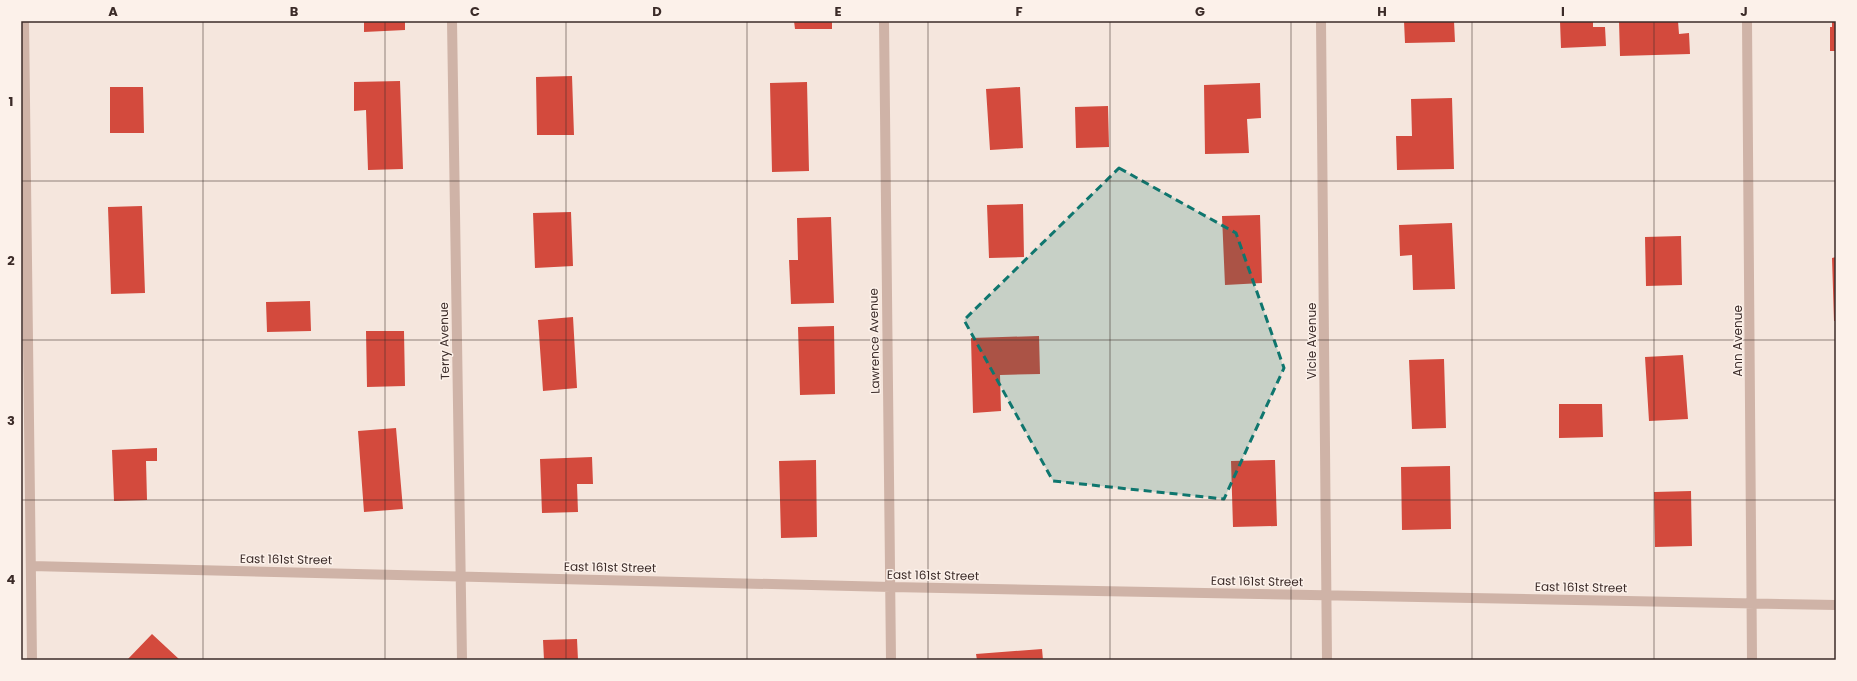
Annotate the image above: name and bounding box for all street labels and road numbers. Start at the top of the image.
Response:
street label: Lawrence Avenue [865,288,883,394]
street label: Terry Avenue [435,302,453,380]
street label: Vicie Avenue [1303,302,1320,380]
street label: Ann Avenue [1729,305,1746,377]
street label: East 161st Street [240,550,332,568]
street label: East 161st Street [564,558,656,576]
street label: East 161st Street [887,566,979,584]
street label: East 161st Street [1211,572,1303,590]
street label: East 161st Street [1535,578,1627,596]

